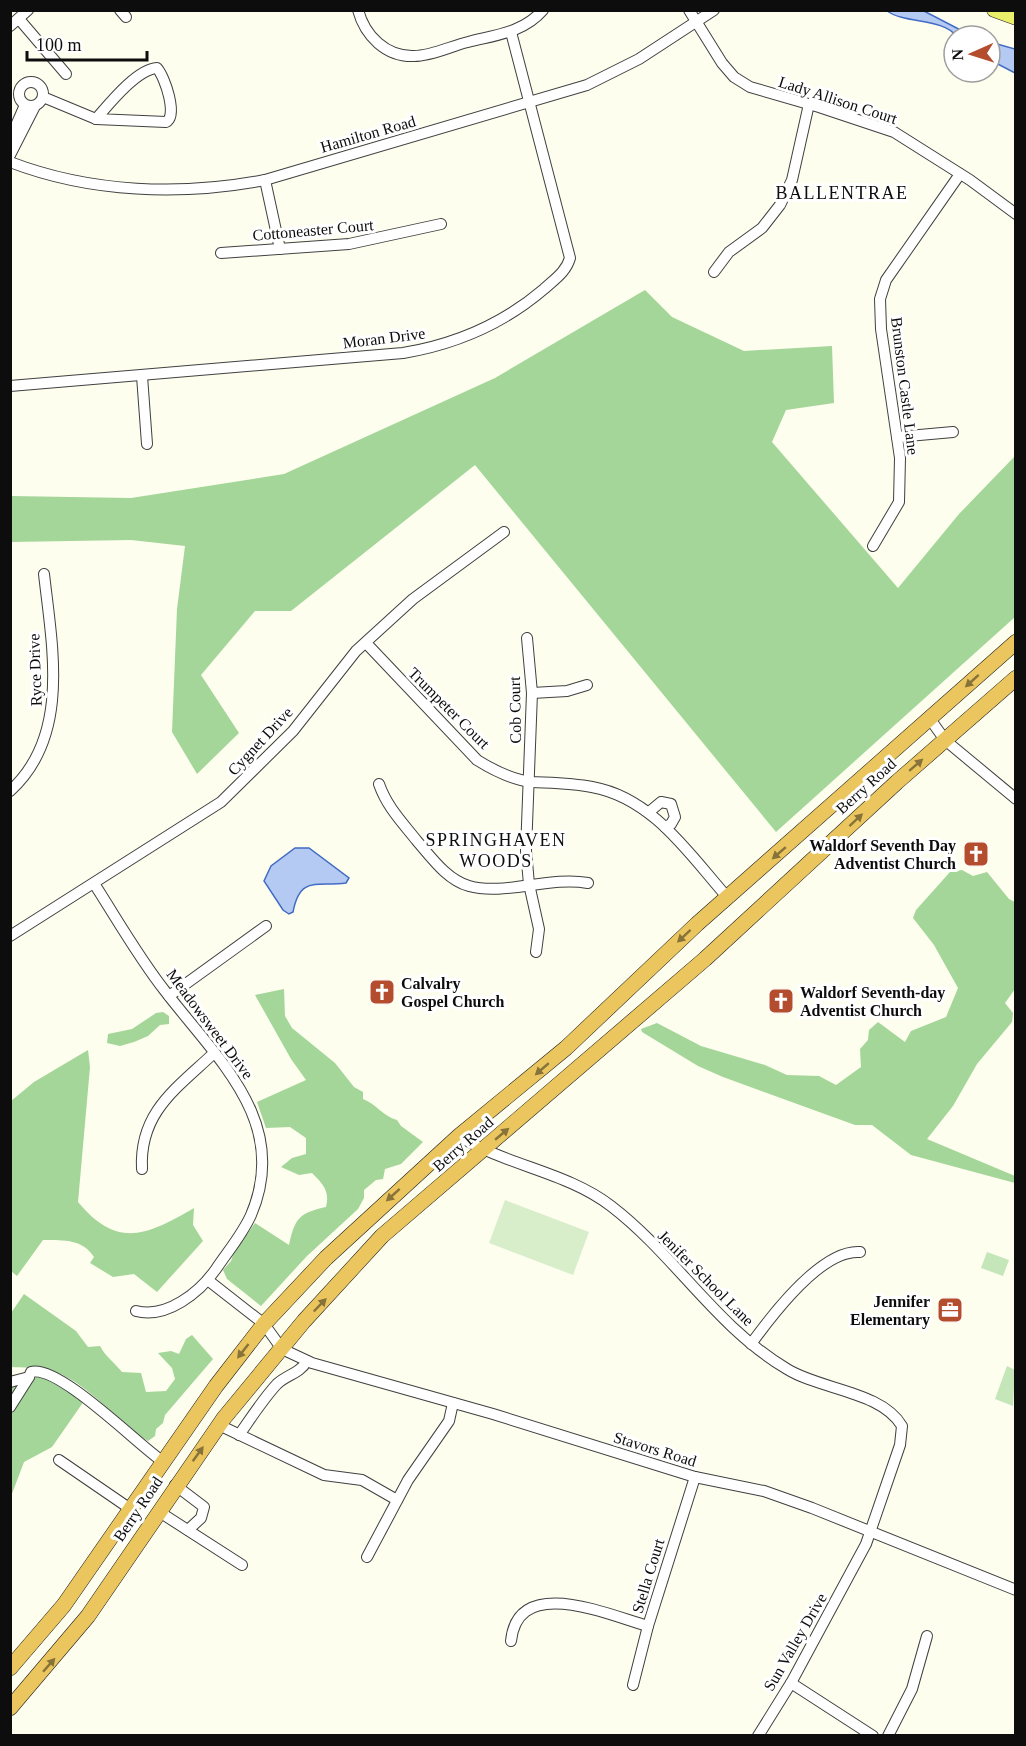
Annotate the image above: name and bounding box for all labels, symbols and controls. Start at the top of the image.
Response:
scale bar [27,24,147,62]
north arrow [942,24,1002,84]
text: 100 m [36,35,82,55]
text: N [949,48,966,61]
street label: Lady Allison Court [776,73,900,128]
street label: Hamilton Road [318,112,418,156]
district label: BALLENTRAE [776,183,908,203]
street label: Cottoneaster Court [252,216,375,244]
street label: Brunston Castle Lane [888,316,922,456]
street label: Moran Drive [342,325,426,351]
street label: Ryce Drive [25,633,46,707]
street label: Trumpeter Court [404,664,493,753]
one-way arrow [965,674,980,687]
street label: Cob Court [506,676,524,744]
street label: Cygnet Drive [224,704,296,779]
street label: Berry Road [833,755,900,818]
one-way arrow [908,759,923,772]
one-way arrow [848,814,863,827]
district label: SPRINGHAVEN WOODS [425,830,567,871]
place label: Waldorf Seventh Day Adventist Church [809,837,956,872]
church icon: Waldorf Seventh Day Adventist Church [961,839,991,869]
one-way arrow [772,846,787,859]
one-way arrow [677,929,692,942]
street label: Meadowsweet Drive [163,966,257,1082]
place label: Calvalry Gospel Church [401,975,504,1011]
church icon: Calvalry Gospel Church [367,977,397,1007]
place label: Waldorf Seventh-day Adventist Church [800,984,945,1019]
church icon: Waldorf Seventh-day Adventist Church [766,986,796,1016]
one-way arrow [534,1062,549,1076]
street label: Berry Road [429,1113,497,1176]
one-way arrow [494,1127,510,1140]
one-way arrow [386,1188,401,1201]
street label: Jenifer School Lane [655,1227,757,1329]
place label: Jennifer Elementary [850,1293,930,1329]
office icon: Jennifer Elementary [935,1295,965,1325]
one-way arrow [312,1299,326,1313]
one-way arrow [238,1343,250,1358]
street label: Stavors Road [611,1428,699,1470]
one-way arrow [191,1446,203,1461]
street label: Berry Road [110,1473,167,1545]
street label: Stella Court [629,1536,668,1615]
street label: Sun Valley Drive [760,1590,831,1694]
one-way arrow [42,1658,55,1673]

